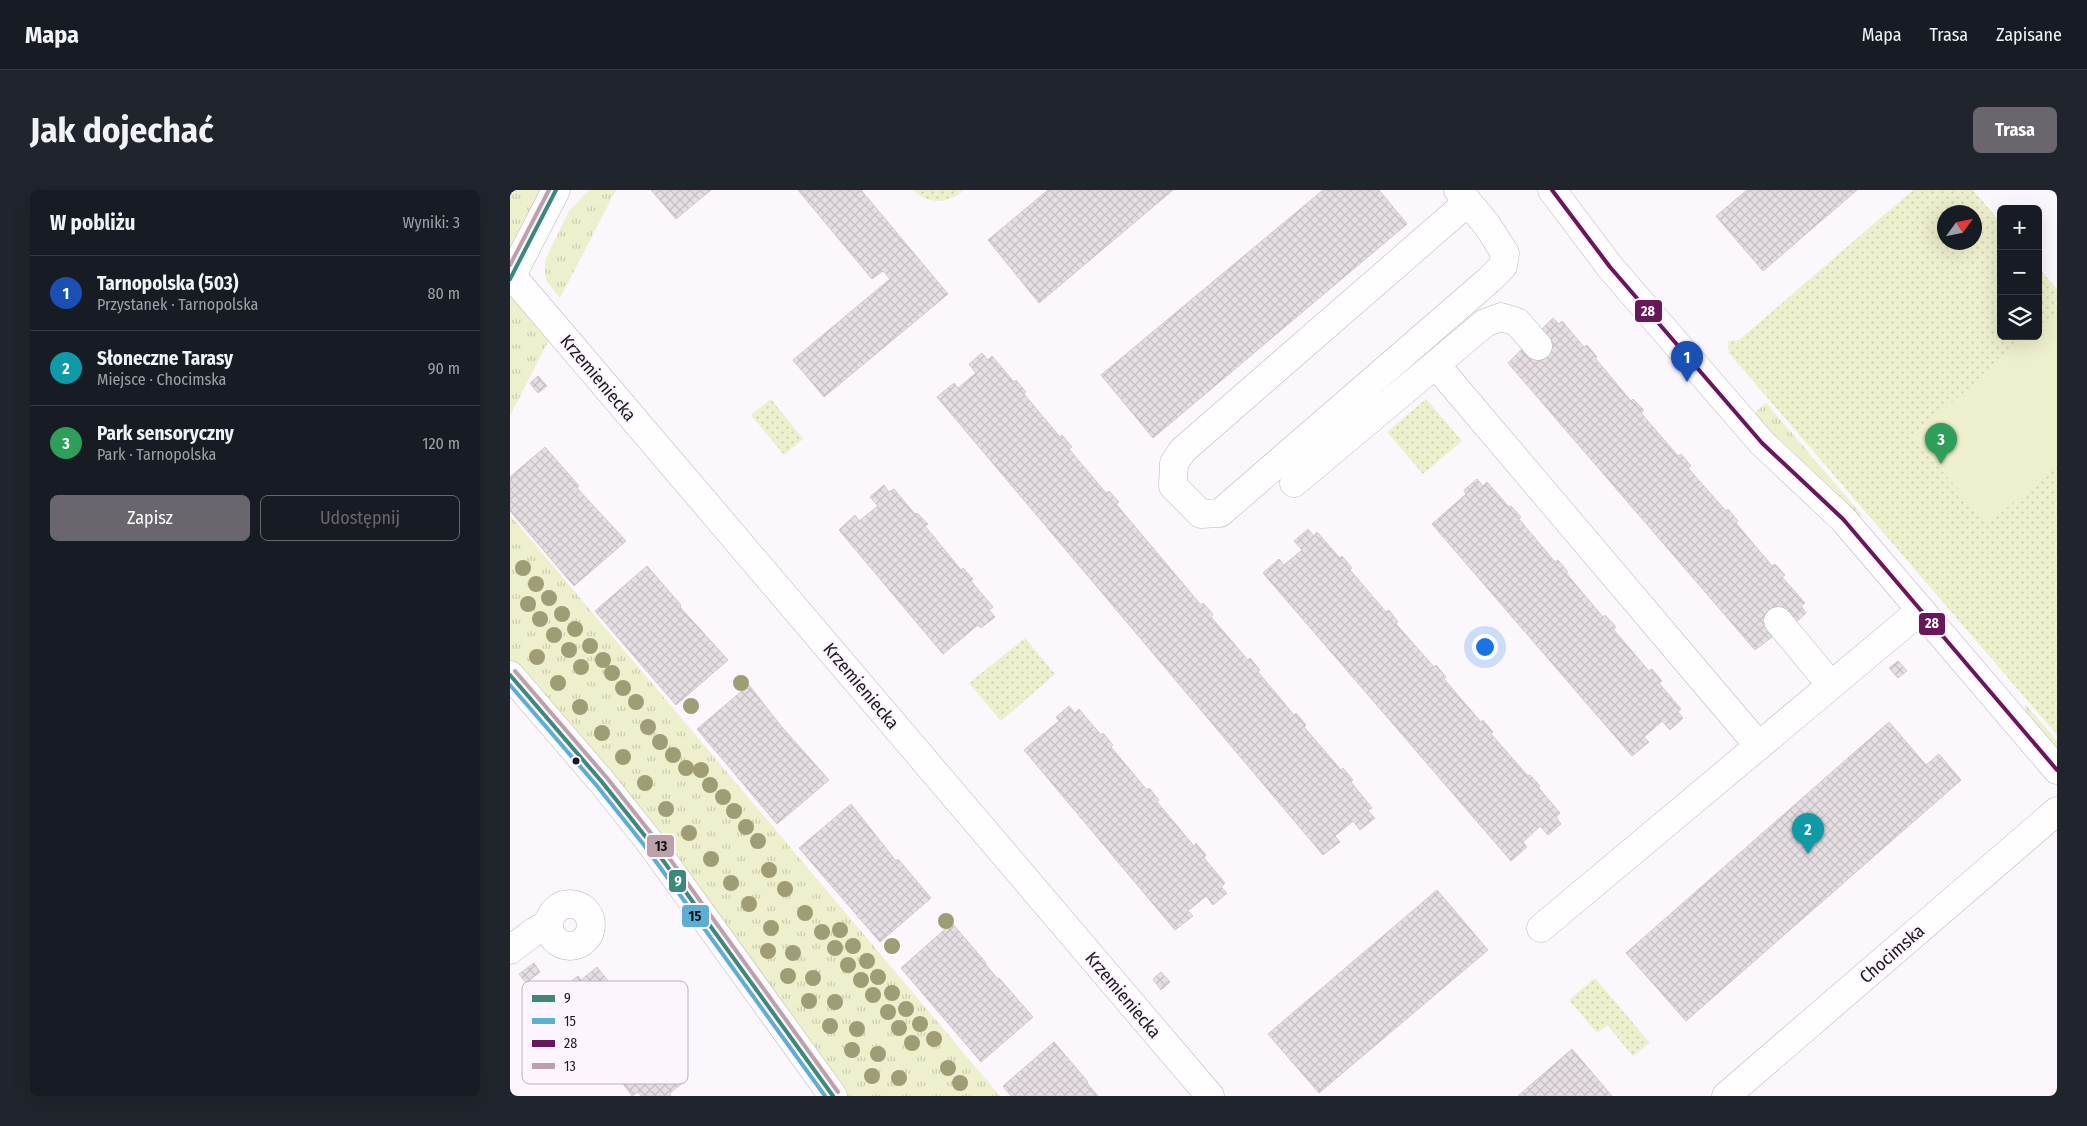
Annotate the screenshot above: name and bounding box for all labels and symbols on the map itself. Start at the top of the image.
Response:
north arrow [1937,205,1982,250]
line badge: 28 [1634,299,1663,323]
text: 28 [1640,303,1656,320]
street label: Krzemieniecka [555,330,641,426]
pin: 1 [1671,341,1703,382]
pin: 3 [1925,423,1957,464]
line badge: 28 [1918,612,1946,636]
text: 28 [1924,615,1940,632]
your location [1472,634,1498,660]
street label: Krzemieniecka [818,638,904,734]
unlabelled marker [571,756,581,766]
pin: 2 [1792,813,1824,854]
line badge: 13 [646,834,675,858]
text: 13 [655,838,668,855]
line badge: 9 [668,869,687,893]
text: 9 [674,873,682,890]
line badge: 15 [681,904,710,928]
text: 15 [689,908,702,925]
street label: Chocimska [1855,920,1929,988]
street label: Krzemieniecka [1080,947,1166,1043]
legend [522,981,688,1084]
text: 9 [564,990,571,1007]
text: 15 [564,1013,576,1030]
text: 28 [564,1035,577,1052]
text: 13 [564,1058,576,1075]

